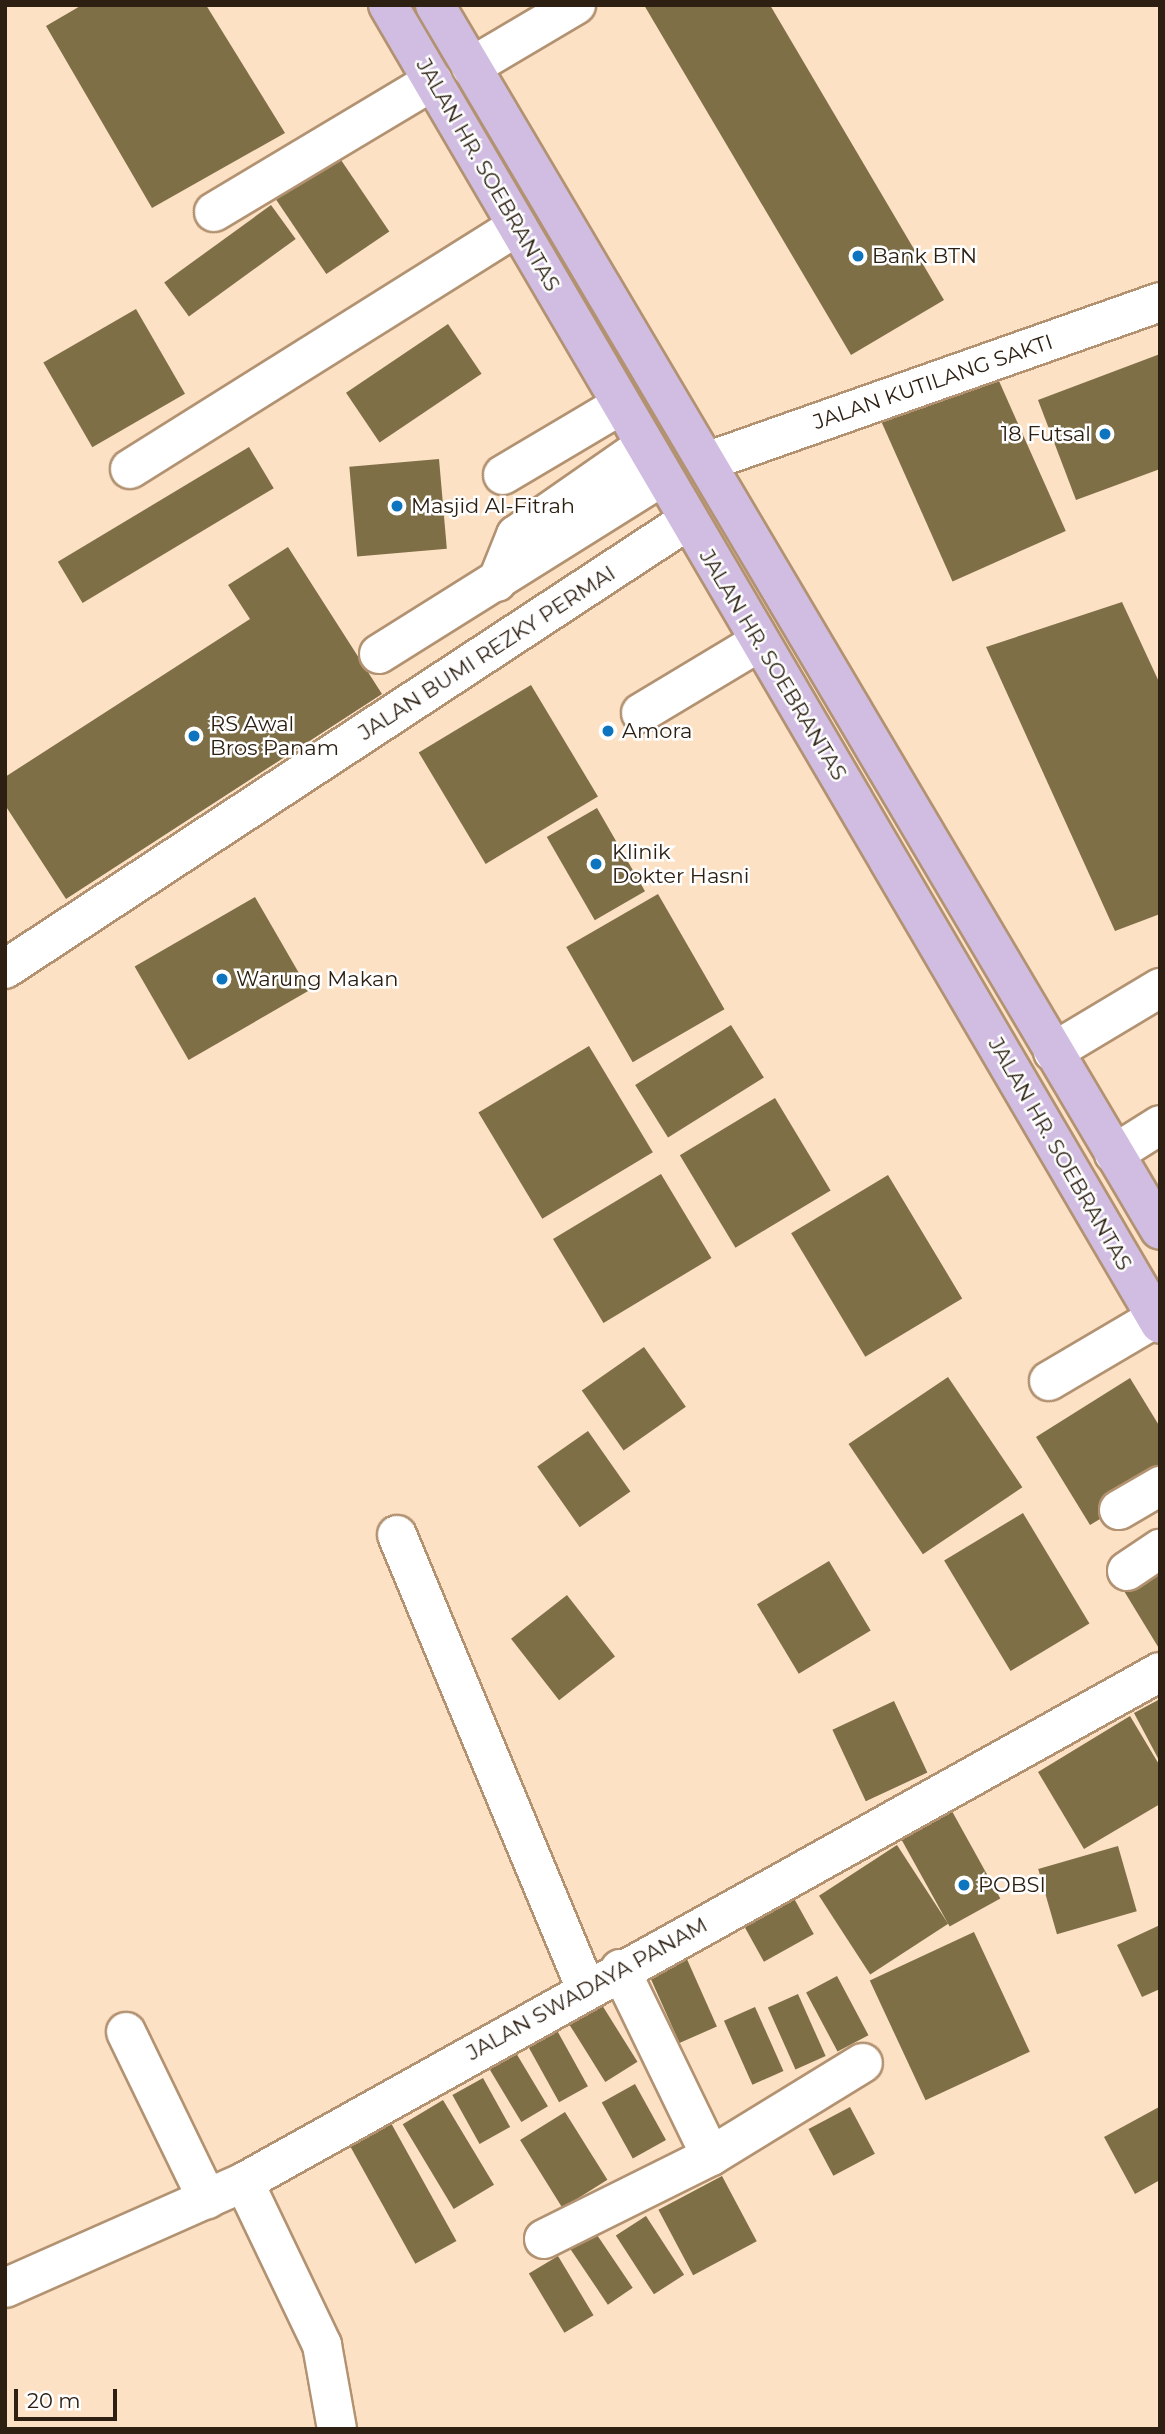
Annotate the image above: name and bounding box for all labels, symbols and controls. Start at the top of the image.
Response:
street label: JALAN HR. SOEBRANTAS [411,54,565,296]
place label: Bank BTN [872,243,977,269]
marker: Bank BTN [850,248,866,264]
street label: JALAN KUTILANG SAKTI [810,329,1056,435]
place label: 18 Futsal [1001,421,1091,447]
marker: 18 Futsal [1097,426,1113,442]
place label: Masjid Al-Fitrah [411,493,575,519]
marker: Masjid Al-Fitrah [389,498,405,514]
street label: JALAN HR. SOEBRANTAS [694,545,852,785]
street label: JALAN BUMI REZKY PERMAI [354,561,620,745]
place label: RS Awal Bros Panam [210,711,339,761]
place label: Amora [622,718,692,744]
marker: Amora [600,723,616,739]
marker: RS Awal Bros Panam [184,726,204,746]
place label: Klinik Dokter Hasni [612,839,749,889]
marker: Klinik Dokter Hasni [586,854,606,874]
place label: Warung Makan [236,966,399,992]
marker: Warung Makan [214,971,230,987]
street label: JALAN HR. SOEBRANTAS [983,1033,1137,1275]
place label: POBSI [978,1872,1046,1898]
marker: POBSI [956,1877,972,1893]
street label: JALAN SWADAYA PANAM [462,1912,712,2066]
scale bar [18,2374,121,2418]
text: 20 m [27,2388,81,2413]

